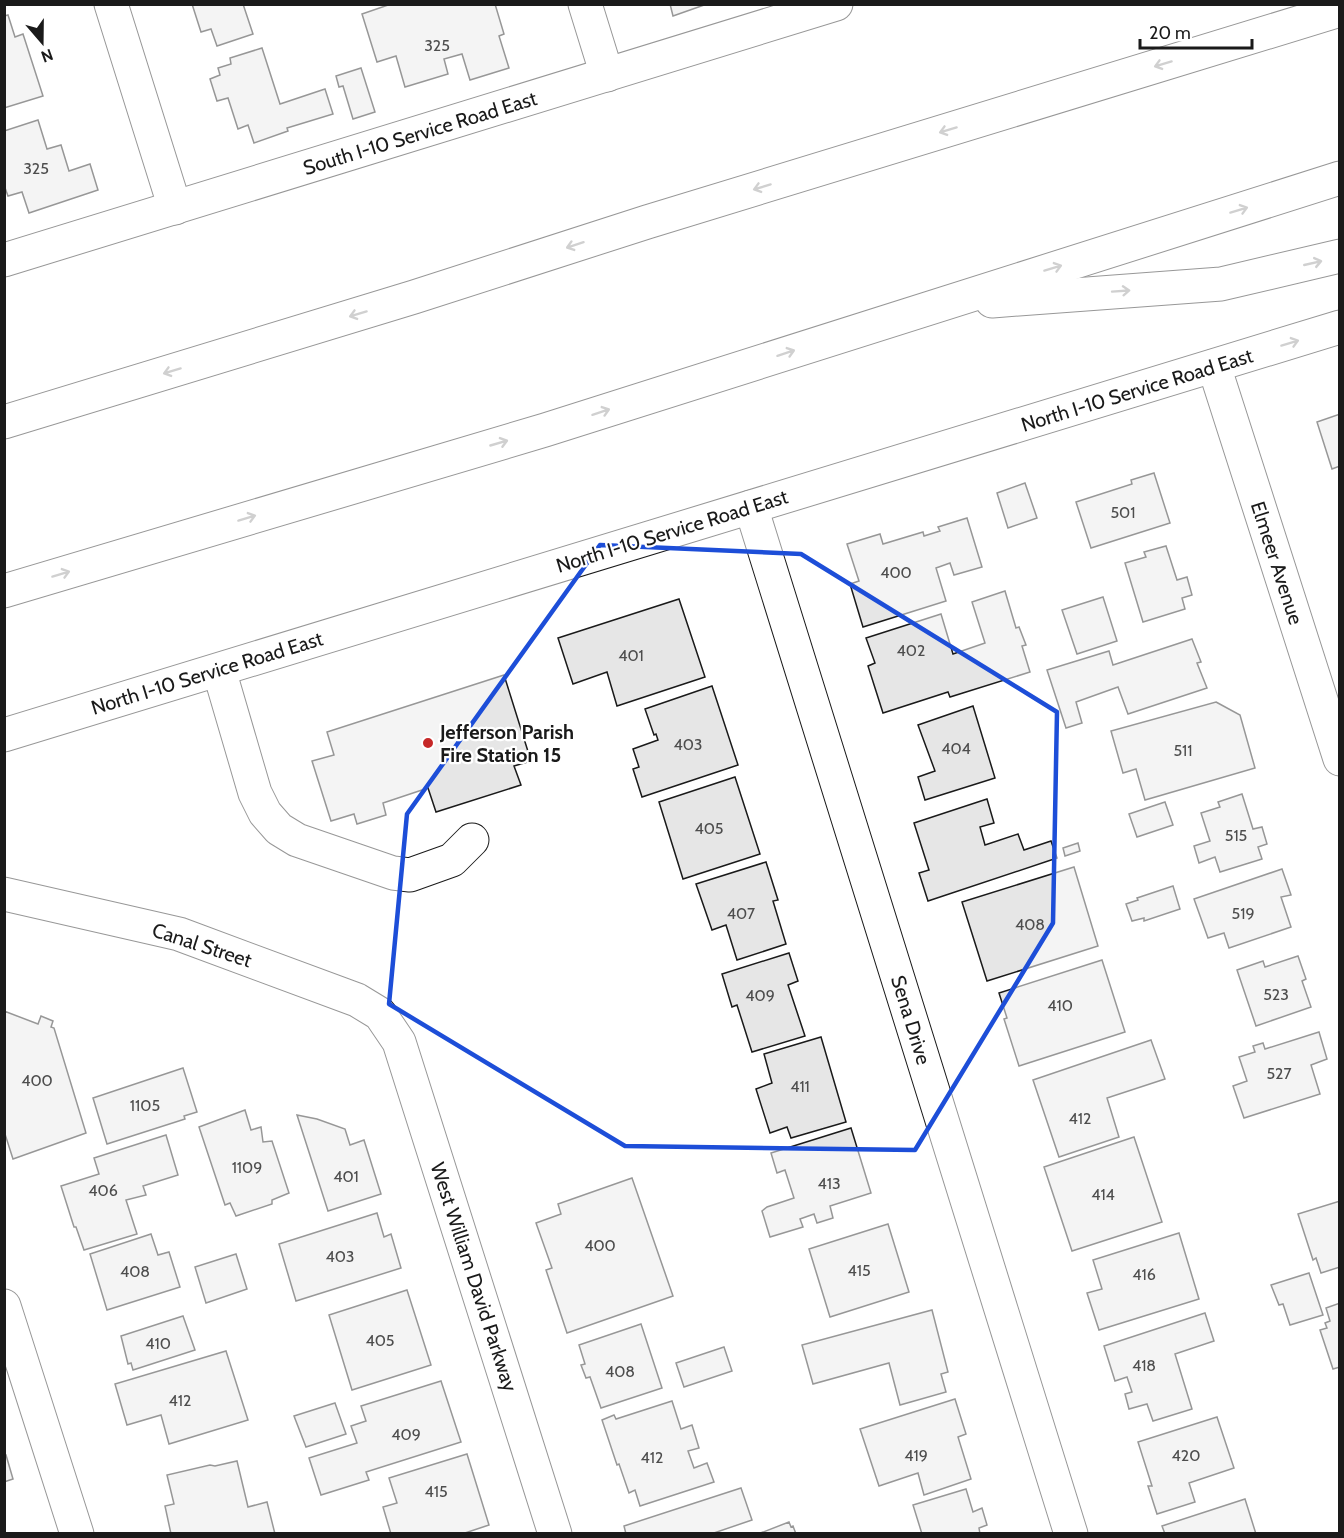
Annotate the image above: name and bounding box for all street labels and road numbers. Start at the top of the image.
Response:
street label: South I-10 Service Road East [300,86,540,180]
street label: North I-10 Service Road East [1018,343,1256,437]
street label: North I-10 Service Road East [553,484,791,578]
street label: Elmeer Avenue [1246,498,1308,628]
street label: North I-10 Service Road East [88,626,326,720]
street label: Canal Street [149,918,255,972]
street label: Sena Drive [886,972,936,1068]
street label: West William David Parkway [426,1159,522,1395]

